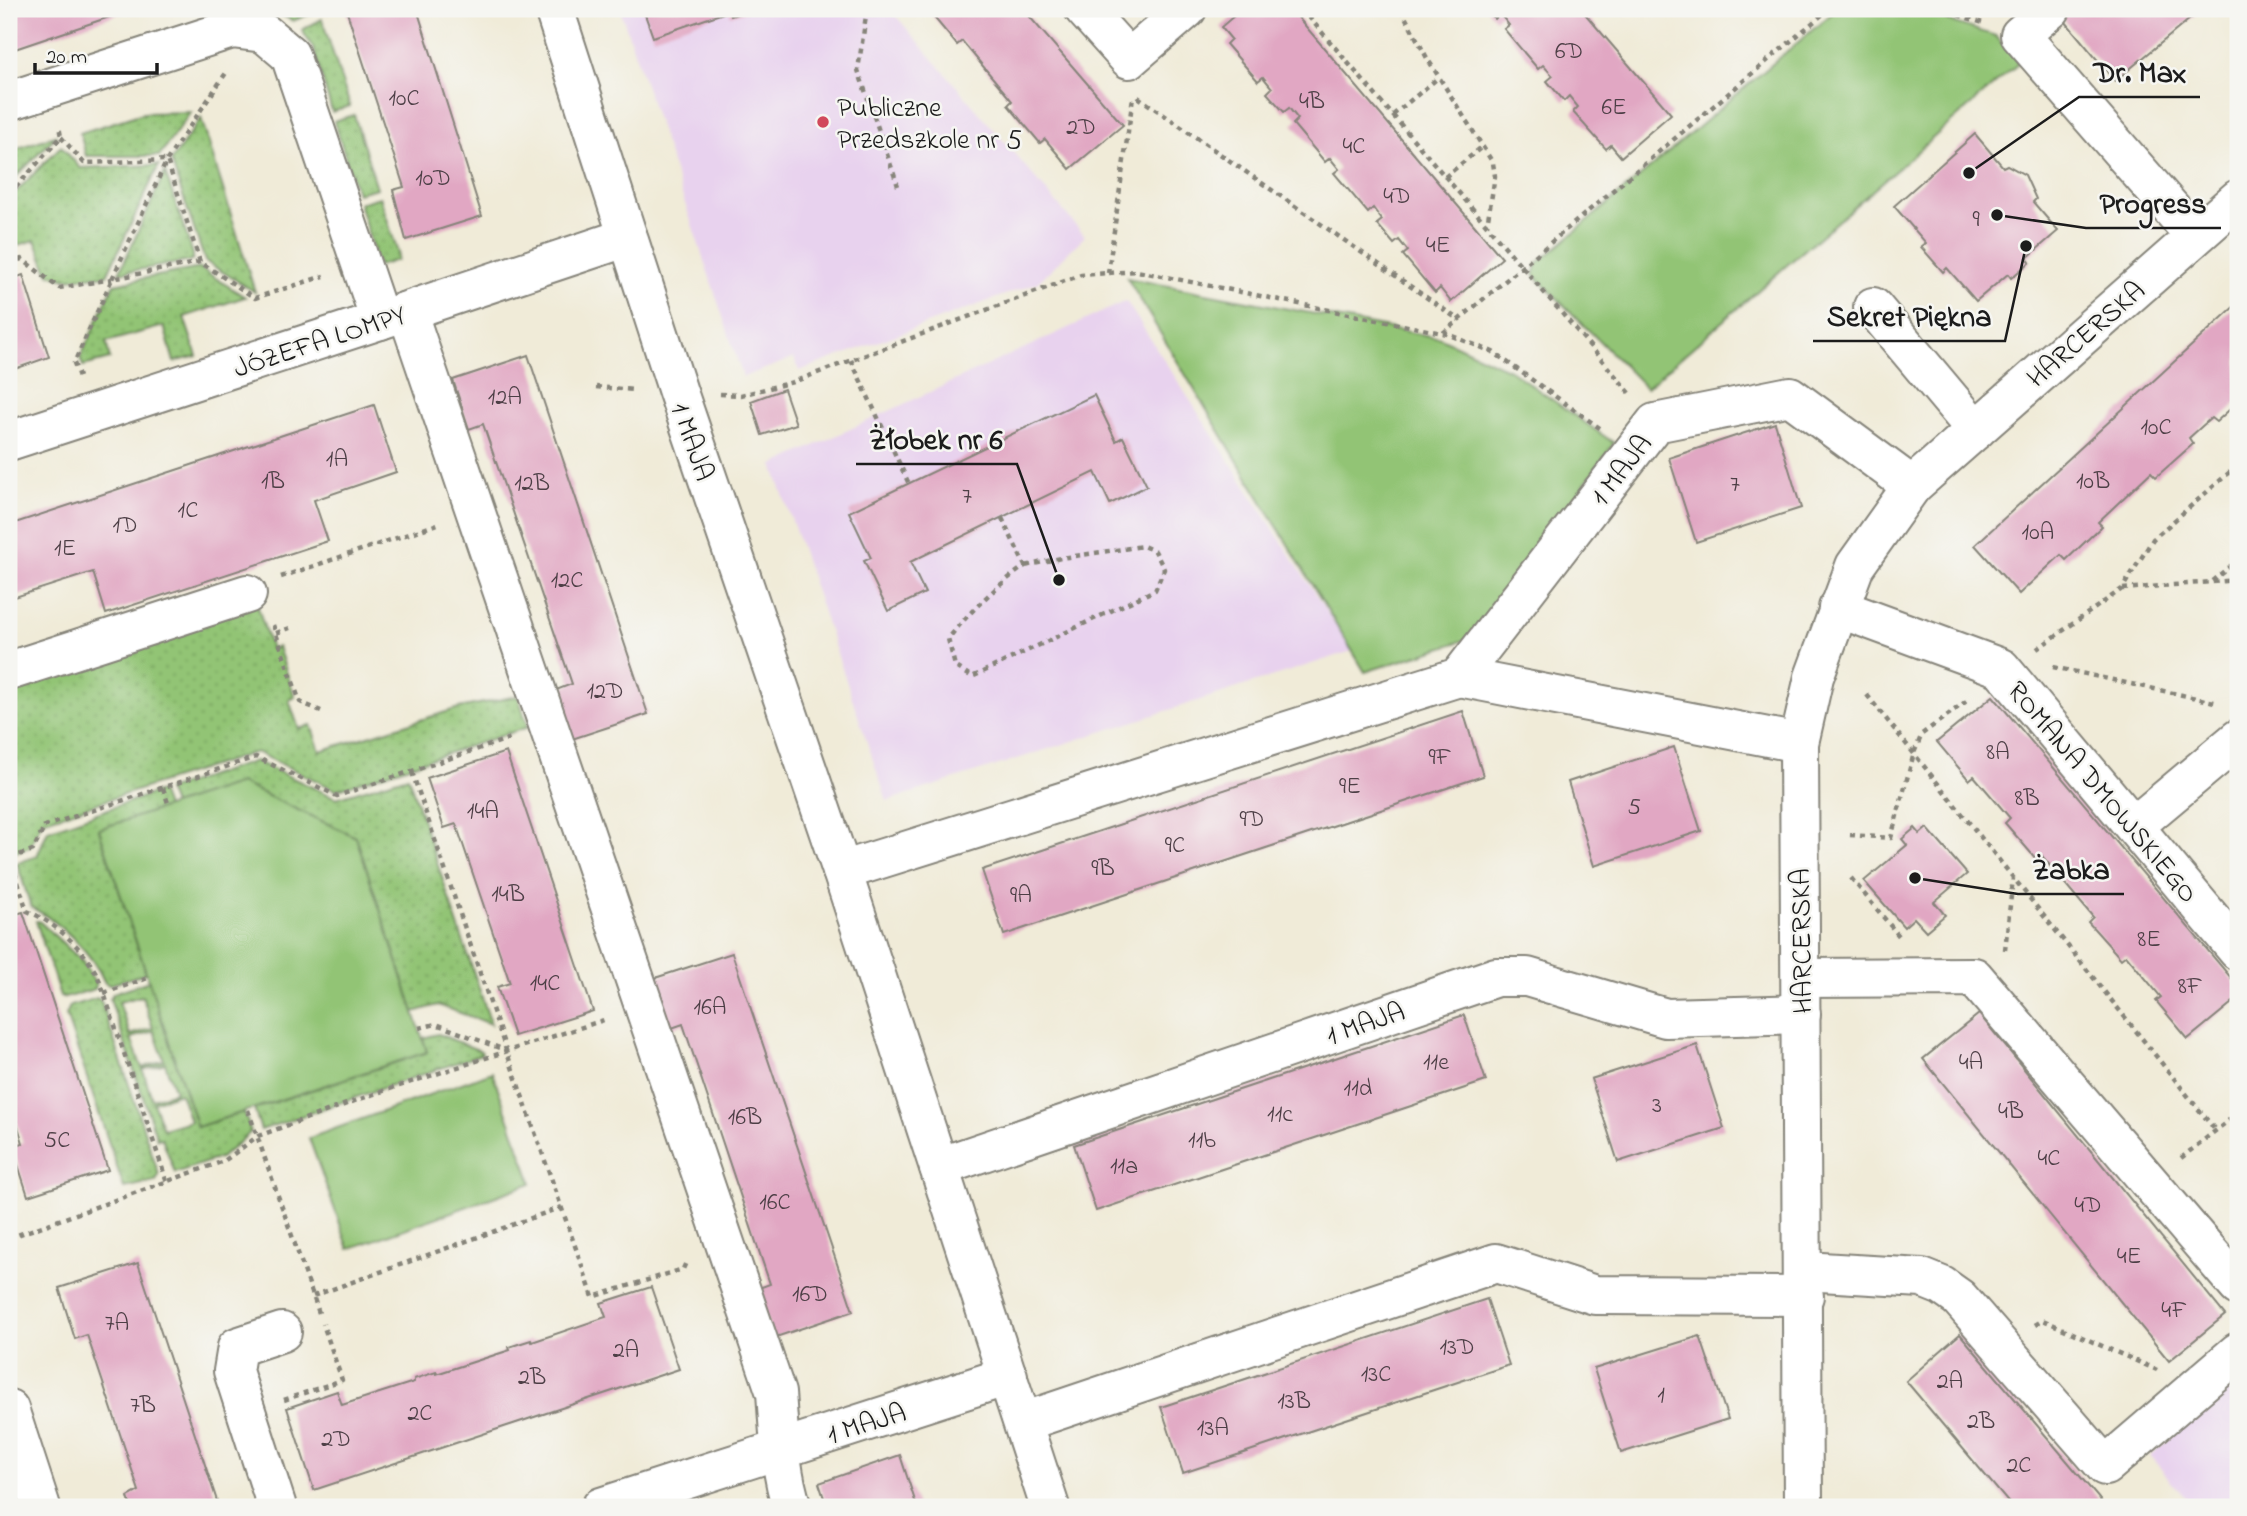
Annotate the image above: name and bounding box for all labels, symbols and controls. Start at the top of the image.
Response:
scale bar [35,32,158,76]
house number: 6D [1555,35,1583,70]
text: 20 m [46,43,87,73]
callout: Dr. Max [2079,46,2200,97]
text: Dr. Max [2092,53,2186,97]
house number: 10C [388,82,420,117]
house number: 4B [1299,85,1325,120]
place label: Publiczne Przedszkole nr 5 [837,89,1022,162]
house number: 6E [1601,91,1627,126]
house number: 2D [1066,111,1096,146]
marker: Publiczne Przedszkole nr 5 [815,114,831,130]
house number: 4C [1342,130,1366,165]
house number: 10D [415,162,451,197]
callout: Progress [2086,177,2221,228]
house number: 4D [1383,180,1411,215]
text: Progress [2099,184,2207,229]
house number: 9 [1972,203,1980,238]
house number: 4E [1426,229,1450,264]
street label: HARCERSKA [2019,272,2156,399]
callout: Sekret Piękna [1813,290,2005,341]
street label: JÓZEFA LOMPY [229,296,412,390]
text: Sekret Piękna [1827,297,1991,341]
house number: 12A [488,381,522,416]
street label: 1 MAJA [658,397,723,487]
house number: 10C [2140,411,2172,446]
callout: Żłobek nr 6 [856,413,1017,464]
text: Żłobek nr 6 [869,420,1003,464]
street label: 1 MAJA [1582,427,1664,516]
house number: 1A [326,443,348,478]
house number: 1B [261,465,285,500]
house number: 10B [2076,465,2110,500]
house number: 12B [514,467,550,502]
house number: 7 [1730,468,1740,503]
house number: 7 [962,480,972,515]
house number: 1C [178,494,198,529]
house number: 1D [112,509,138,544]
house number: 10A [2022,516,2054,551]
house number: 1E [54,532,76,567]
house number: 12C [551,564,583,599]
street label: ROMANA DMOWSKIEGO [1996,673,2207,913]
house number: 12D [586,675,624,710]
house number: 8A [1986,736,2010,771]
house number: 9F [1429,741,1452,776]
house number: 9E [1339,770,1361,805]
house number: 8B [2014,782,2040,817]
house number: 5 [1627,791,1641,826]
house number: 14A [467,795,499,830]
house number: 9D [1240,803,1264,838]
house number: 9C [1165,829,1185,864]
callout: Żabka [2018,843,2124,894]
text: Żabka [2032,850,2110,894]
house number: 9B [1091,852,1115,887]
street label: HARCERSKA [1782,868,1825,1014]
house number: 14B [491,878,525,913]
house number: 9A [1010,879,1032,914]
house number: 8E [2137,923,2161,958]
house number: 14C [530,967,560,1002]
house number: 8F [2178,970,2203,1005]
house number: 16A [694,991,726,1026]
street label: 1 MAJA [1321,993,1411,1058]
house number: 11e [1423,1046,1449,1081]
house number: 4A [1959,1046,1983,1081]
house number: 11d [1344,1072,1373,1107]
house number: 3 [1652,1089,1662,1124]
house number: 4B [1998,1095,2024,1130]
house number: 11c [1267,1098,1293,1133]
house number: 16B [728,1101,762,1136]
house number: 5C [44,1124,70,1159]
house number: 11b [1188,1124,1216,1159]
house number: 4C [2037,1142,2061,1177]
house number: 11a [1110,1150,1138,1185]
house number: 16C [759,1186,791,1221]
house number: 4D [2074,1189,2102,1224]
house number: 4E [2117,1240,2141,1275]
house number: 16D [792,1278,828,1313]
house number: 4F [2161,1294,2187,1329]
house number: 7A [105,1307,129,1342]
house number: 13D [1439,1331,1475,1366]
house number: 2A [613,1334,639,1369]
house number: 13C [1361,1358,1391,1393]
house number: 2B [518,1361,546,1396]
house number: 2A [1937,1365,1963,1400]
house number: 1 [1657,1379,1665,1414]
house number: 13B [1277,1385,1311,1420]
house number: 7B [130,1389,156,1424]
street label: 1 MAJA [822,1394,912,1457]
house number: 2C [407,1397,433,1432]
house number: 2B [1967,1405,1995,1440]
house number: 13A [1197,1412,1229,1447]
house number: 2D [321,1423,351,1458]
house number: 2C [2006,1449,2032,1484]

